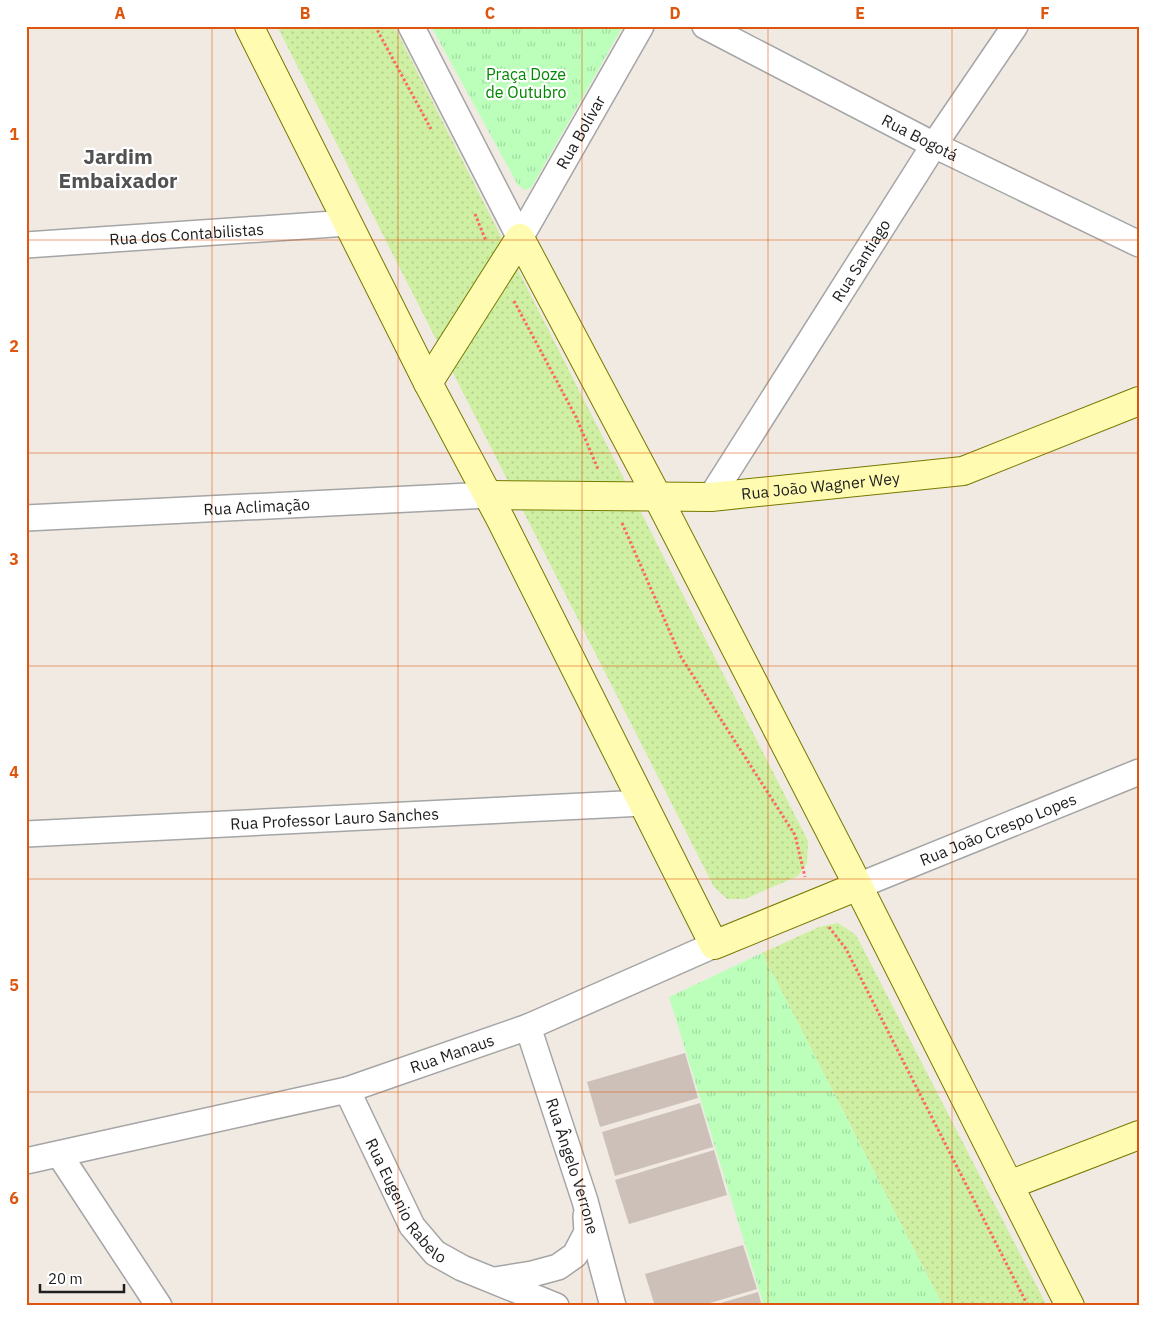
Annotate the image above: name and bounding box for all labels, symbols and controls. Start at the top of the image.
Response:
text: A [115,3,126,23]
text: B [300,3,311,23]
text: C [485,3,495,23]
text: D [669,3,681,23]
text: E [855,3,865,23]
text: F [1040,3,1050,23]
park label: Praça Doze de Outubro [486,64,567,102]
street label: Rua Bolívar [552,92,609,172]
street label: Rua Bogotá [878,110,961,165]
text: 1 [9,124,19,144]
district label: Jardim Embaixador [58,142,178,194]
street label: Rua Santiago [827,215,894,306]
street label: Rua dos Contabilistas [109,219,265,249]
text: 2 [9,336,19,356]
street label: Rua João Wagner Wey [740,468,901,504]
street label: Rua Aclimação [203,494,310,519]
text: 3 [9,549,19,569]
text: 4 [9,762,19,782]
street label: Rua João Crespo Lopes [917,789,1079,870]
street label: Rua Professor Lauro Sanches [230,803,439,834]
text: 5 [9,975,19,995]
street label: Rua Manaus [407,1030,497,1077]
street label: Rua Ângelo Verrone [542,1095,603,1236]
street label: Rua Eugenio Rabelo [361,1135,450,1267]
text: 6 [9,1188,19,1208]
scale bar [40,1262,124,1294]
text: 20 m [48,1269,83,1288]

